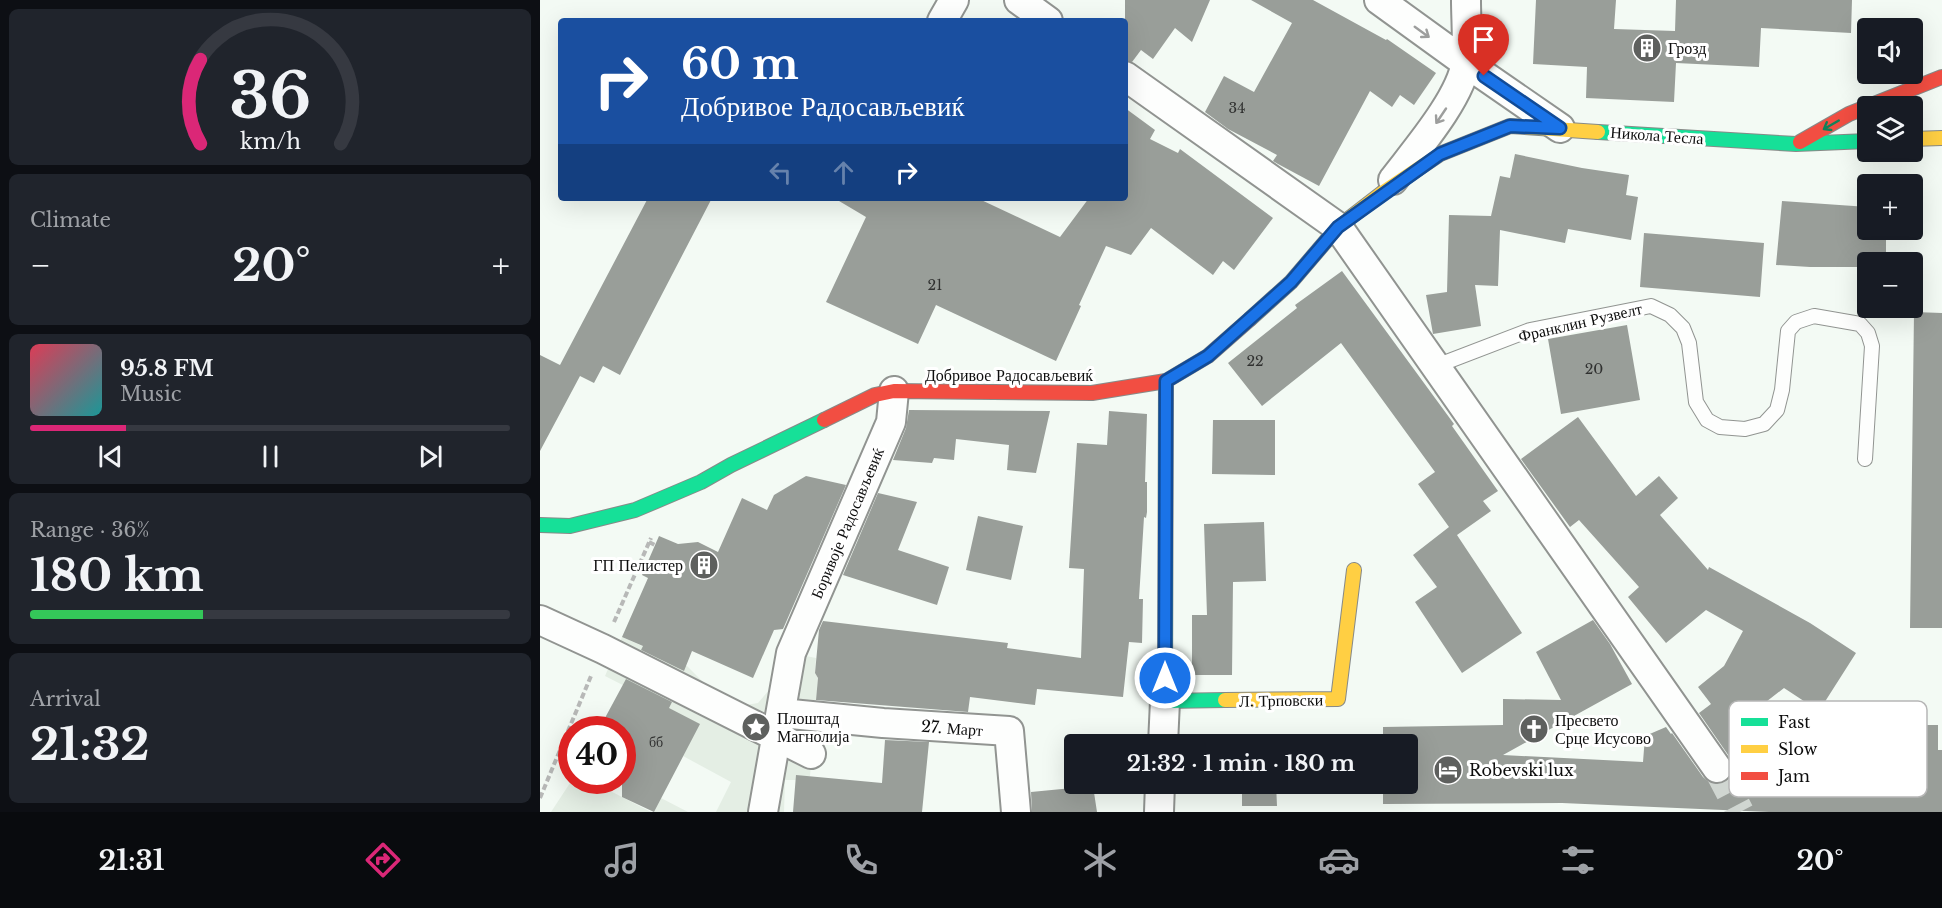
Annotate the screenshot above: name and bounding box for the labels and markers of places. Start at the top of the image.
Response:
pin [1458,14,1509,76]
building icon: Грозд [1631,32,1663,64]
place label: Грозд [1668,38,1706,58]
building icon: ГП Пелистер [688,549,720,581]
place label: ГП Пелистер [593,555,683,575]
place label: Плоштад Магнолија [777,708,849,746]
place label: Пресвето Срце Исусово [1555,710,1651,748]
place icon: Плоштад Магнолија [740,711,772,743]
church icon: Пресвето Срце Исусово [1518,713,1550,745]
hotel icon: Robevski lux [1432,754,1464,786]
place label: Robevski lux [1469,760,1574,780]

